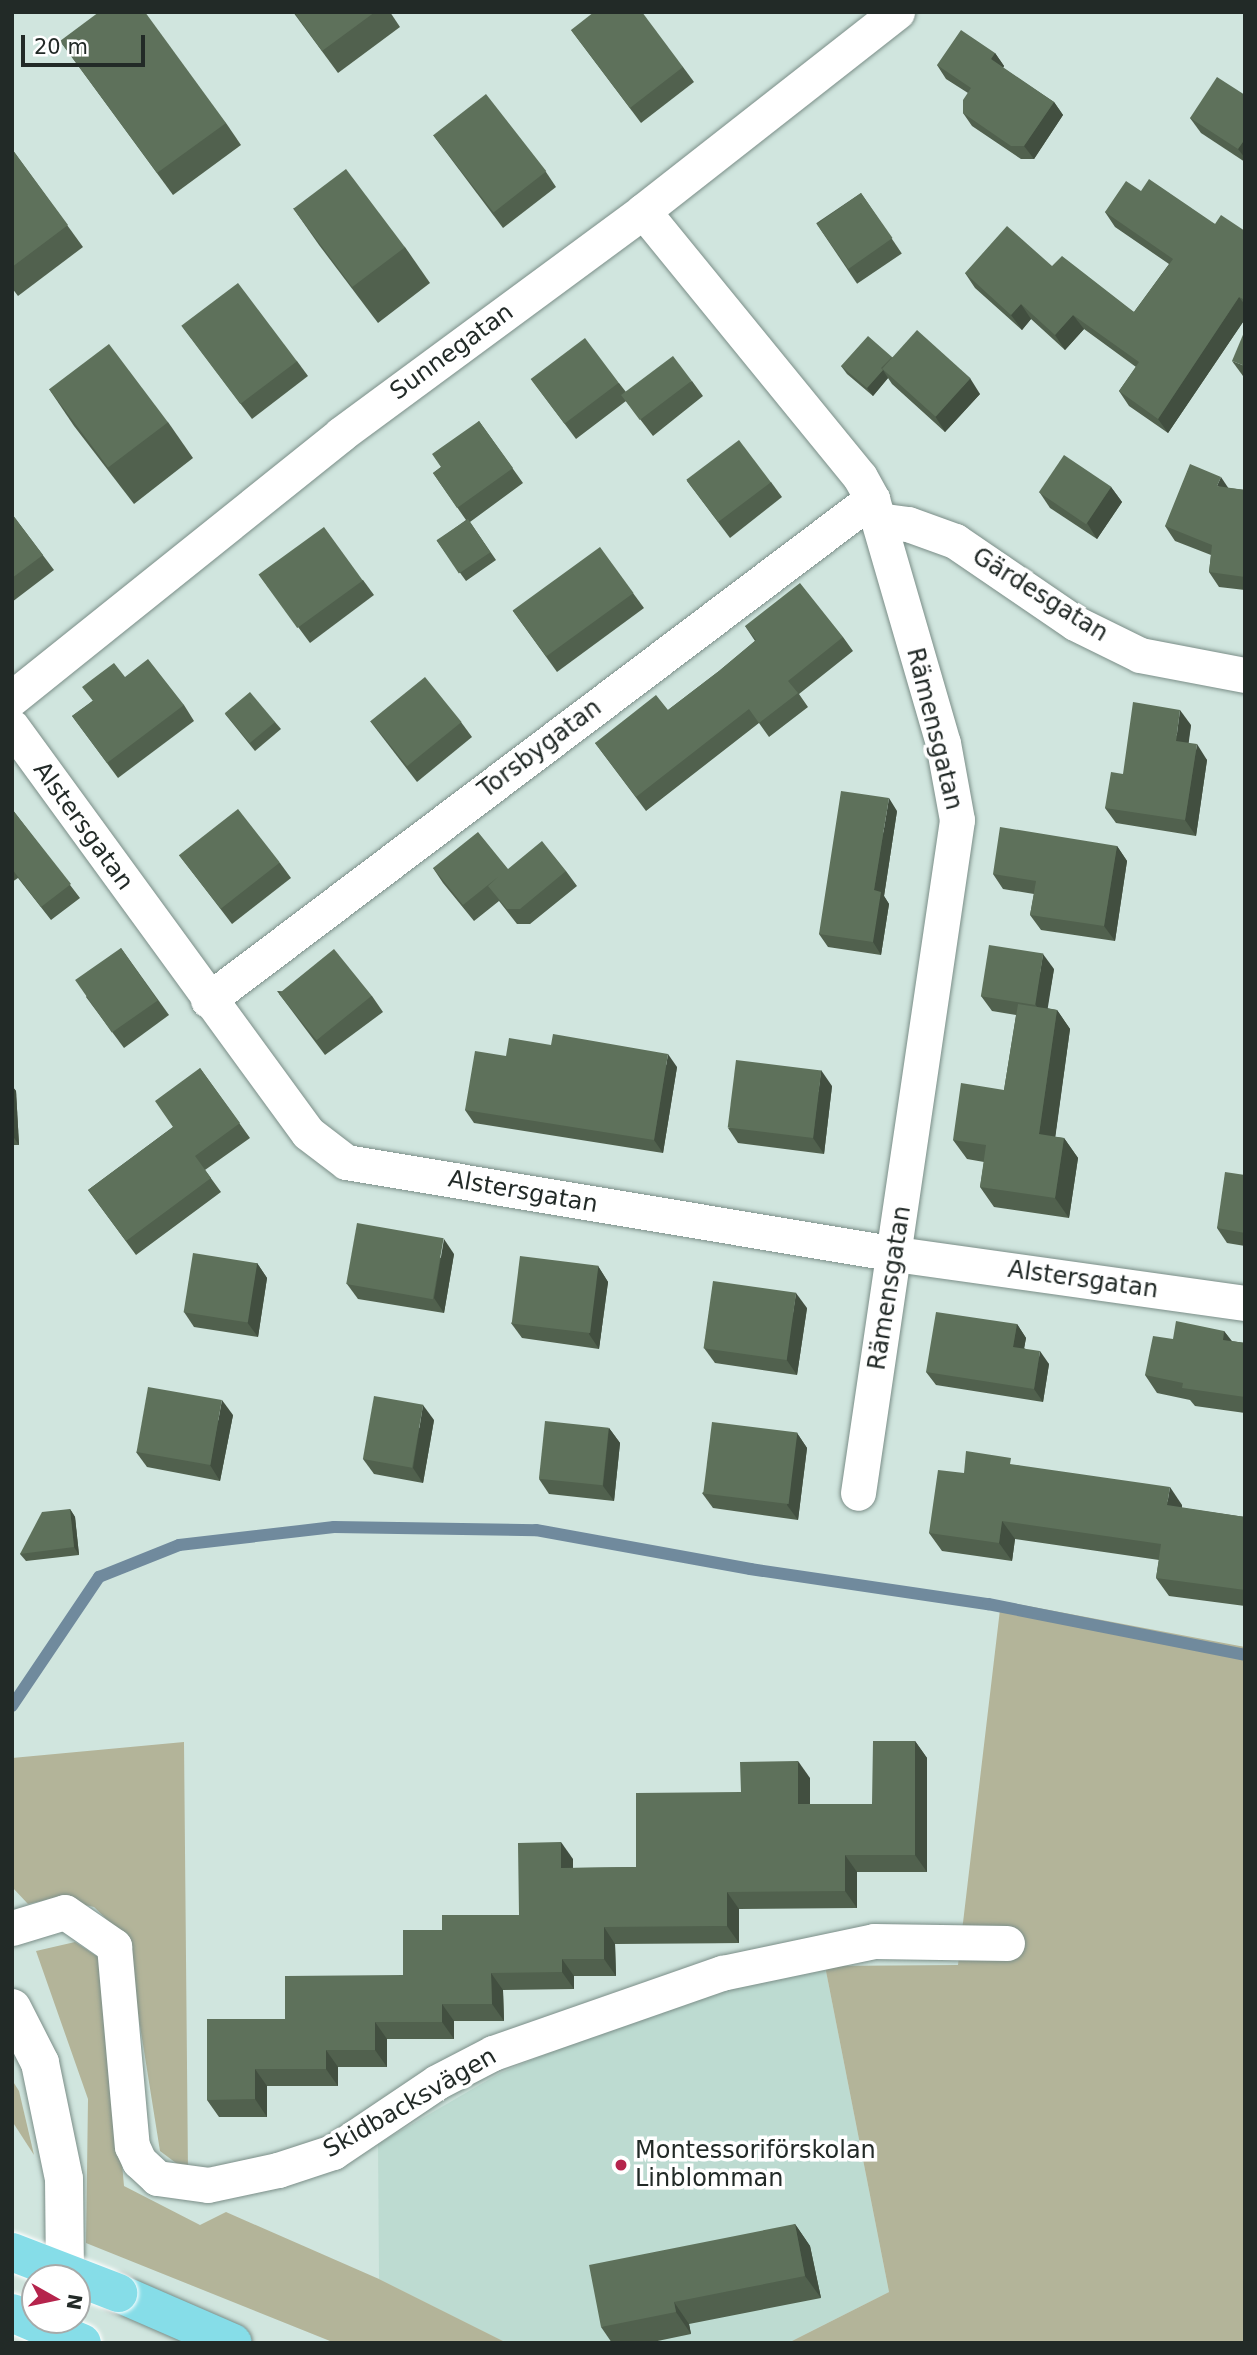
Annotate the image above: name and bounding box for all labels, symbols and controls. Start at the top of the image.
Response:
scale bar [24,21,149,65]
text: 20 m [34,35,88,59]
street label: Sunnegatan [385,298,519,406]
street label: Gärdesgatan [967,542,1113,648]
street label: Rämensgatan [900,645,968,813]
street label: Torsbygatan [473,693,607,805]
street label: Alstersgatan [27,756,139,896]
street label: Alstersgatan [446,1165,600,1219]
street label: Rämensgatan [863,1204,917,1372]
street label: Alstersgatan [1006,1255,1160,1305]
street label: Skidbacksvägen [318,2042,502,2164]
place label: Montessoriförskolan Linblomman [635,2137,876,2193]
marker: Montessoriförskolan Linblomman [613,2157,629,2173]
north arrow [21,2264,91,2334]
text: N [63,2292,87,2312]

